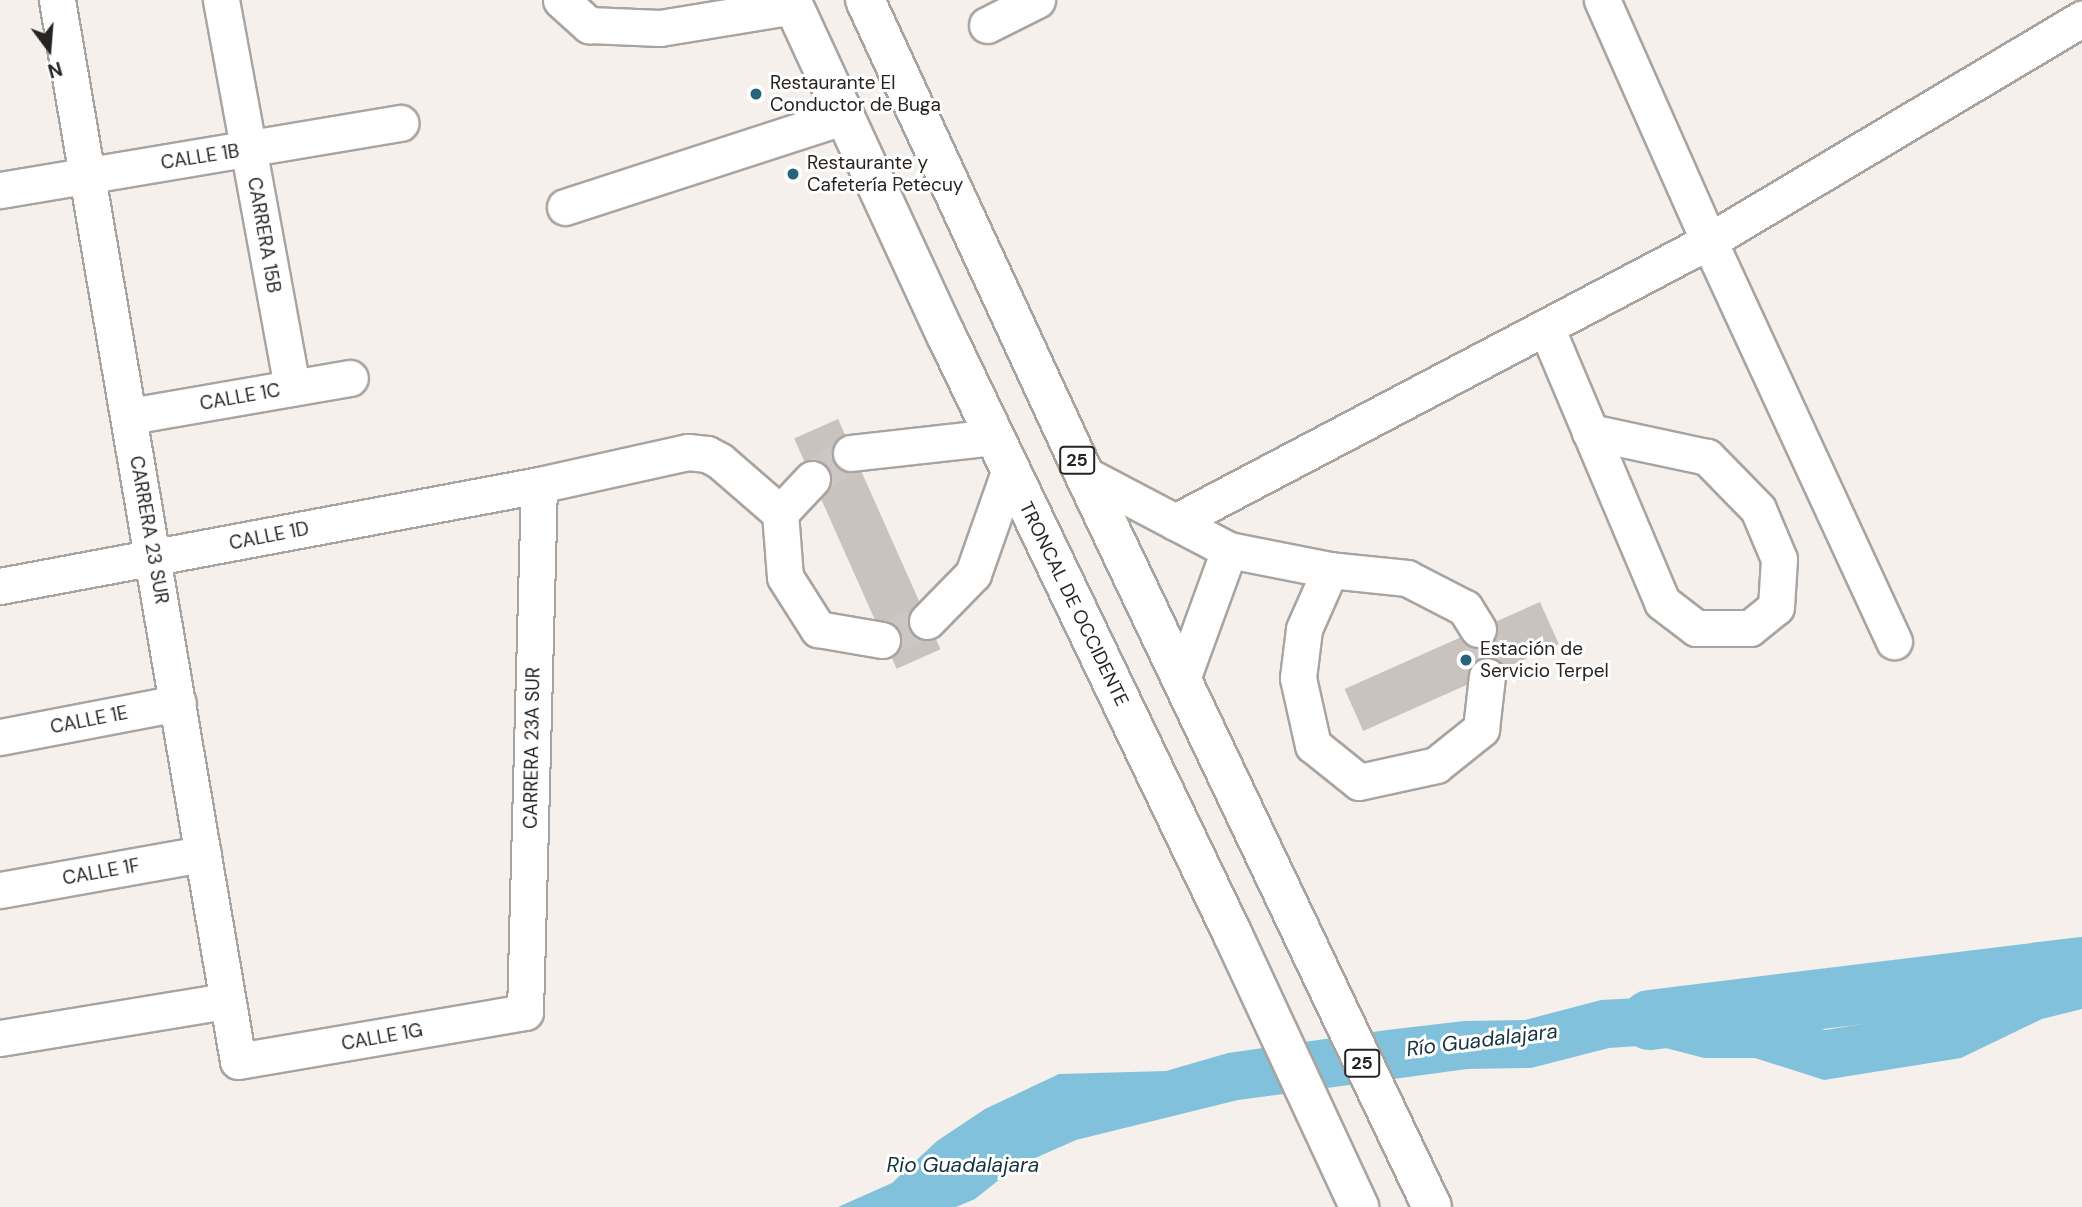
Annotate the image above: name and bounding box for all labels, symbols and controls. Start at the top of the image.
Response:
north arrow [14,14,84,84]
text: N [45,56,65,84]
place label: Restaurante El Conductor de Buga [770,72,941,116]
marker: Restaurante El Conductor de Buga [748,86,764,102]
street label: CALLE 1B [159,140,241,174]
place label: Restaurante y Cafetería Petecuy [807,152,963,196]
marker: Restaurante y Cafetería Petecuy [785,166,801,182]
street label: CARRERA 15B [243,175,285,295]
street label: CALLE 1C [198,379,282,415]
road number: 25 [1058,446,1096,474]
street label: CARRERA 23 SUR [125,454,173,606]
street label: TRONCAL DE OCCIDENTE [1015,498,1133,710]
street label: CALLE 1D [227,517,311,555]
place label: Estación de Servicio Terpel [1480,638,1609,682]
marker: Estación de Servicio Terpel [1458,652,1474,668]
street label: CARRERA 23A SUR [519,667,545,829]
street label: CALLE 1E [48,701,130,739]
street label: CALLE 1F [61,854,141,890]
water label: Río Guadalajara [1405,1018,1559,1062]
street label: CALLE 1G [340,1019,424,1055]
road number: 25 [1343,1048,1381,1078]
water label: Rio Guadalajara [887,1152,1039,1178]

